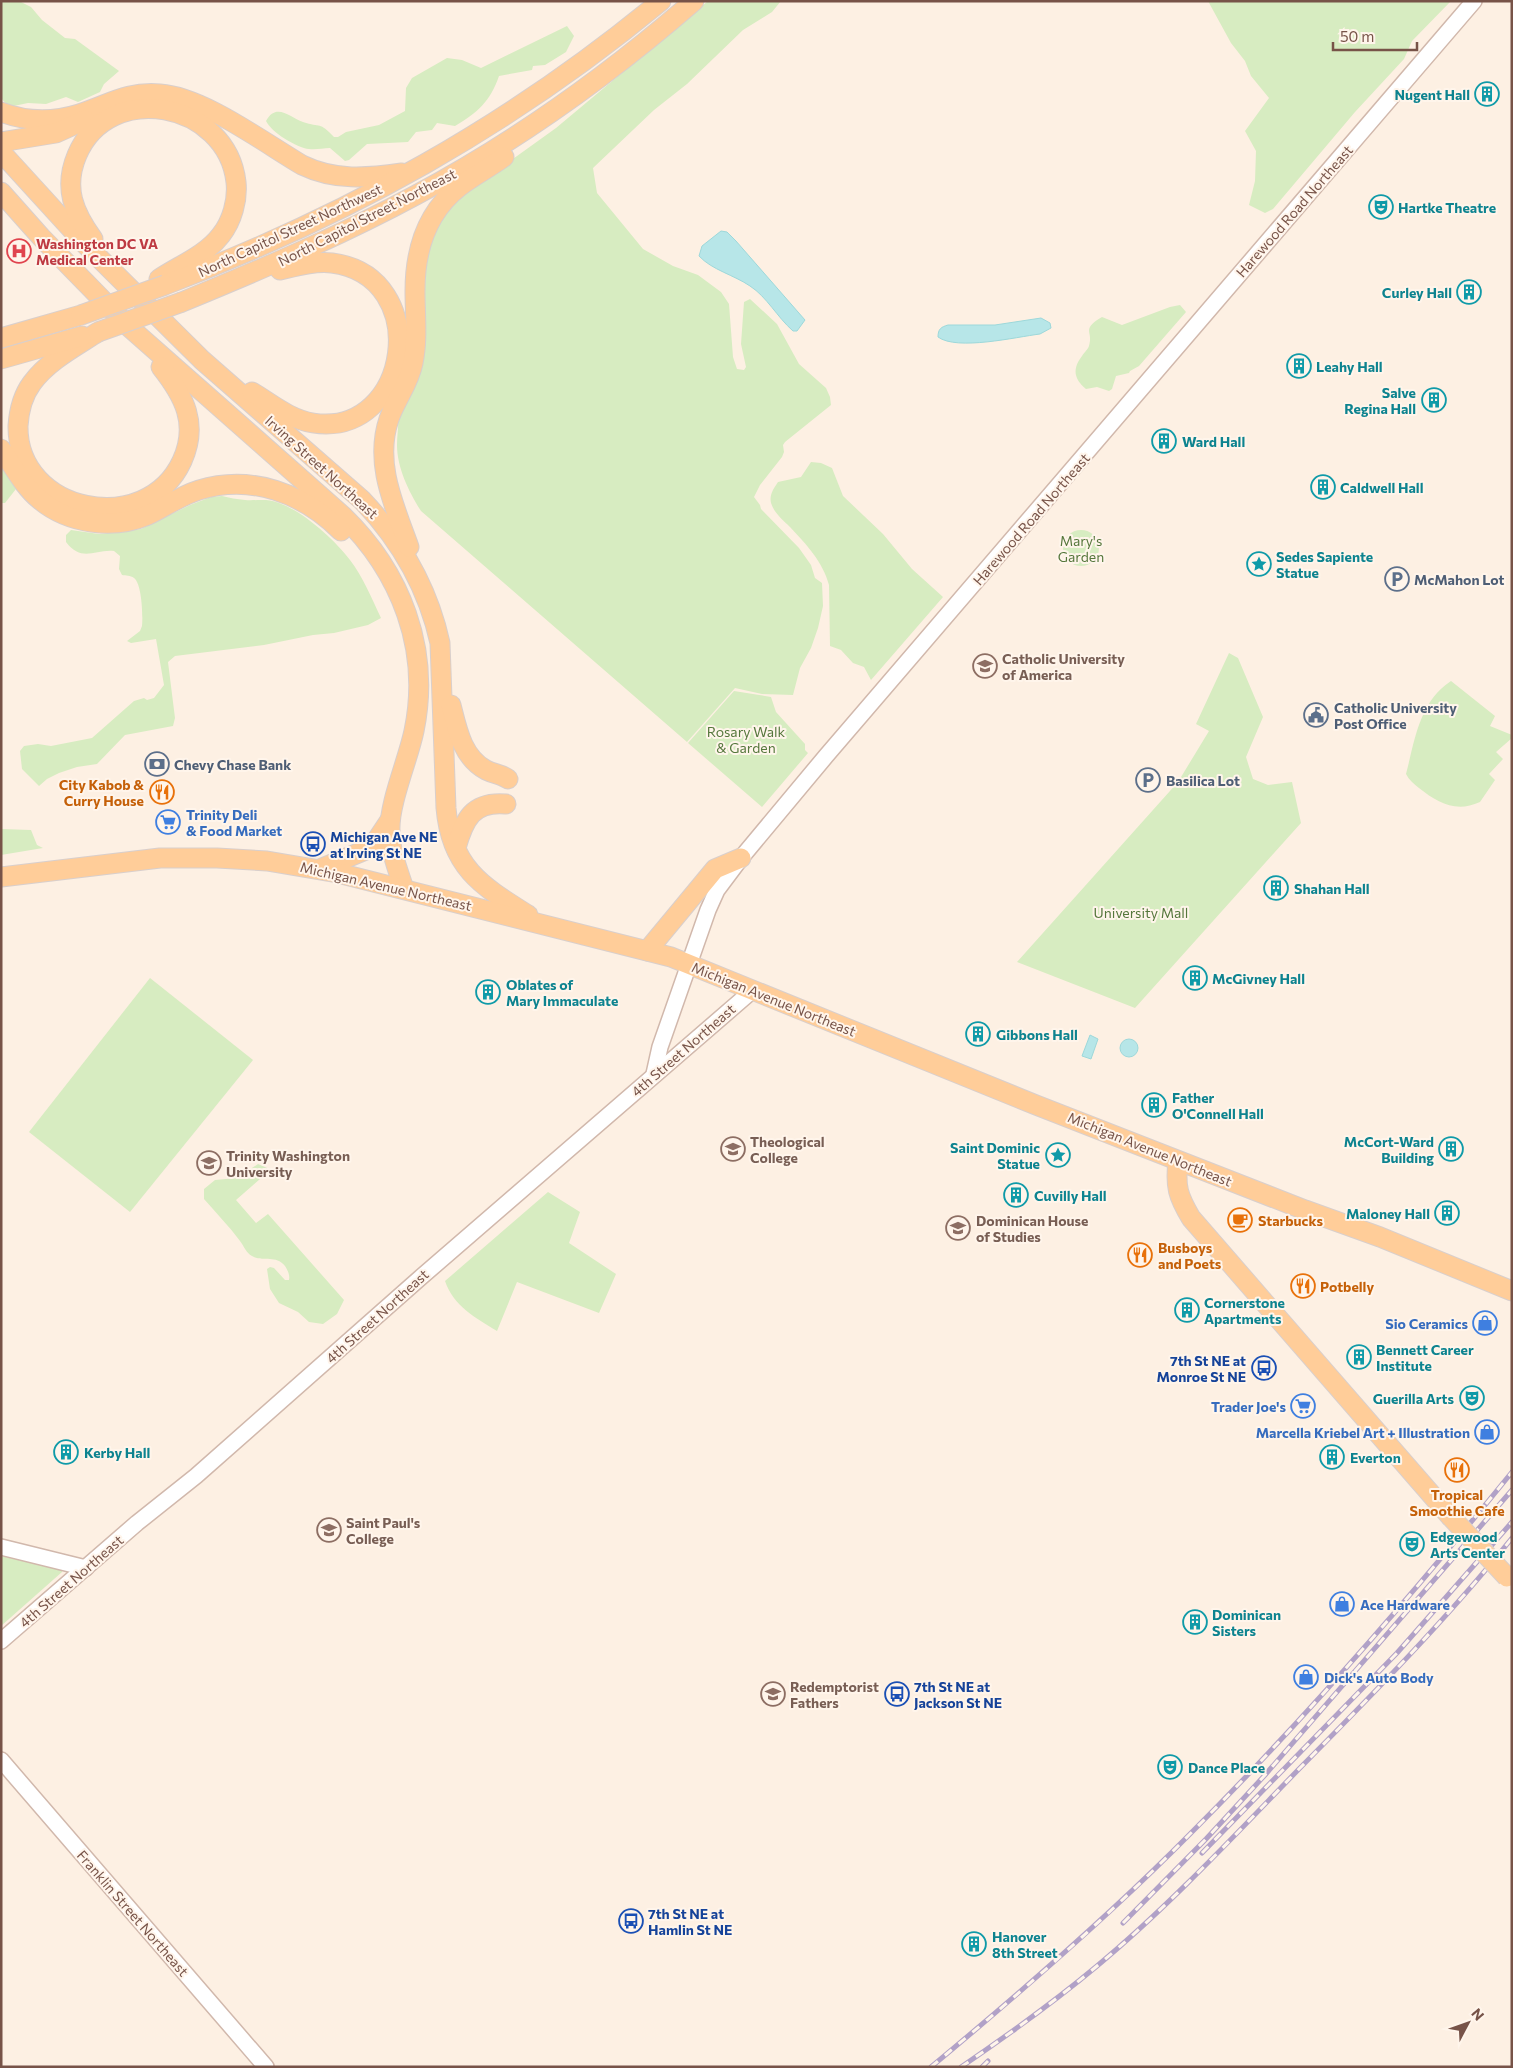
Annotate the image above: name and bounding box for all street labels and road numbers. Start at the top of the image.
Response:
street label: Harewood Road Northeast [1232,141,1356,280]
street label: North Capitol Street Northeast [275,165,459,269]
street label: North Capitol Street Northwest [195,180,385,280]
street label: Irving Street Northeast [262,412,382,522]
street label: Harewood Road Northeast [969,449,1093,588]
street label: Michigan Avenue Northeast [299,858,474,914]
street label: Michigan Avenue Northeast [689,958,859,1040]
street label: 4th Street Northeast [628,1000,739,1100]
street label: Michigan Avenue Northeast [1065,1108,1235,1190]
street label: 4th Street Northeast [322,1265,432,1367]
street label: 4th Street Northeast [16,1531,127,1631]
street label: Franklin Street Northeast [74,1847,193,1980]

